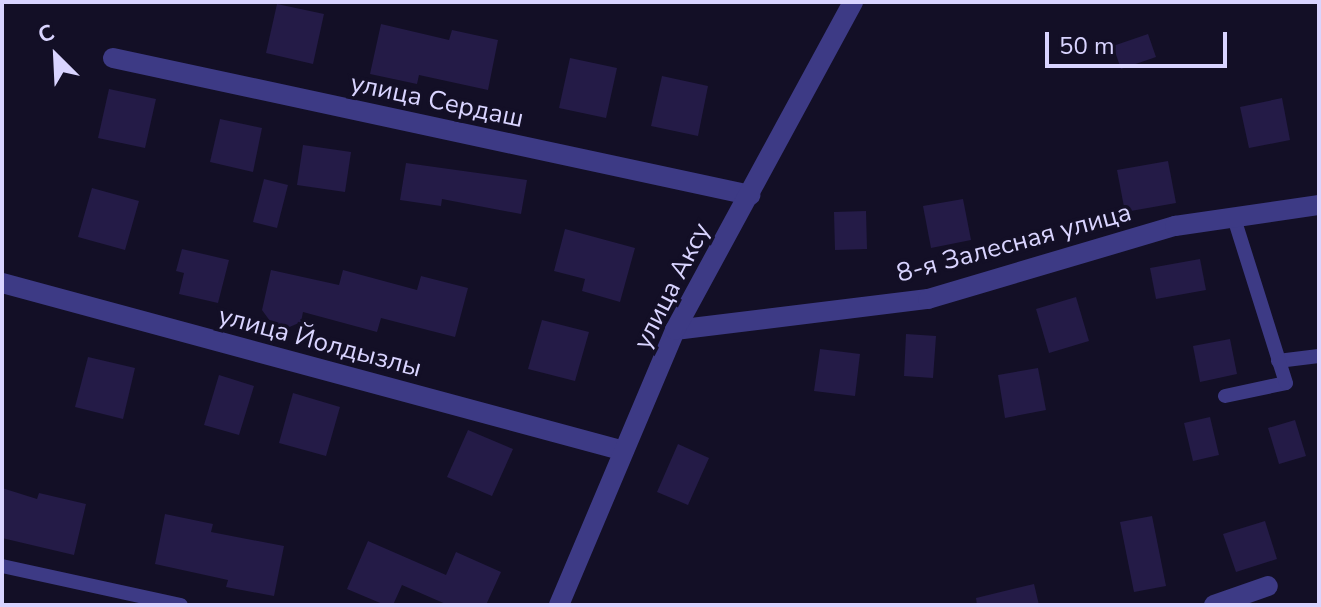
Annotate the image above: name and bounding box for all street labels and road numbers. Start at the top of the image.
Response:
street label: улица Сердаш [348,67,526,135]
street label: 8-я Залесная улица [893,197,1135,289]
street label: улица Аксу [627,218,717,354]
street label: улица Йолдызлы [215,300,425,384]

